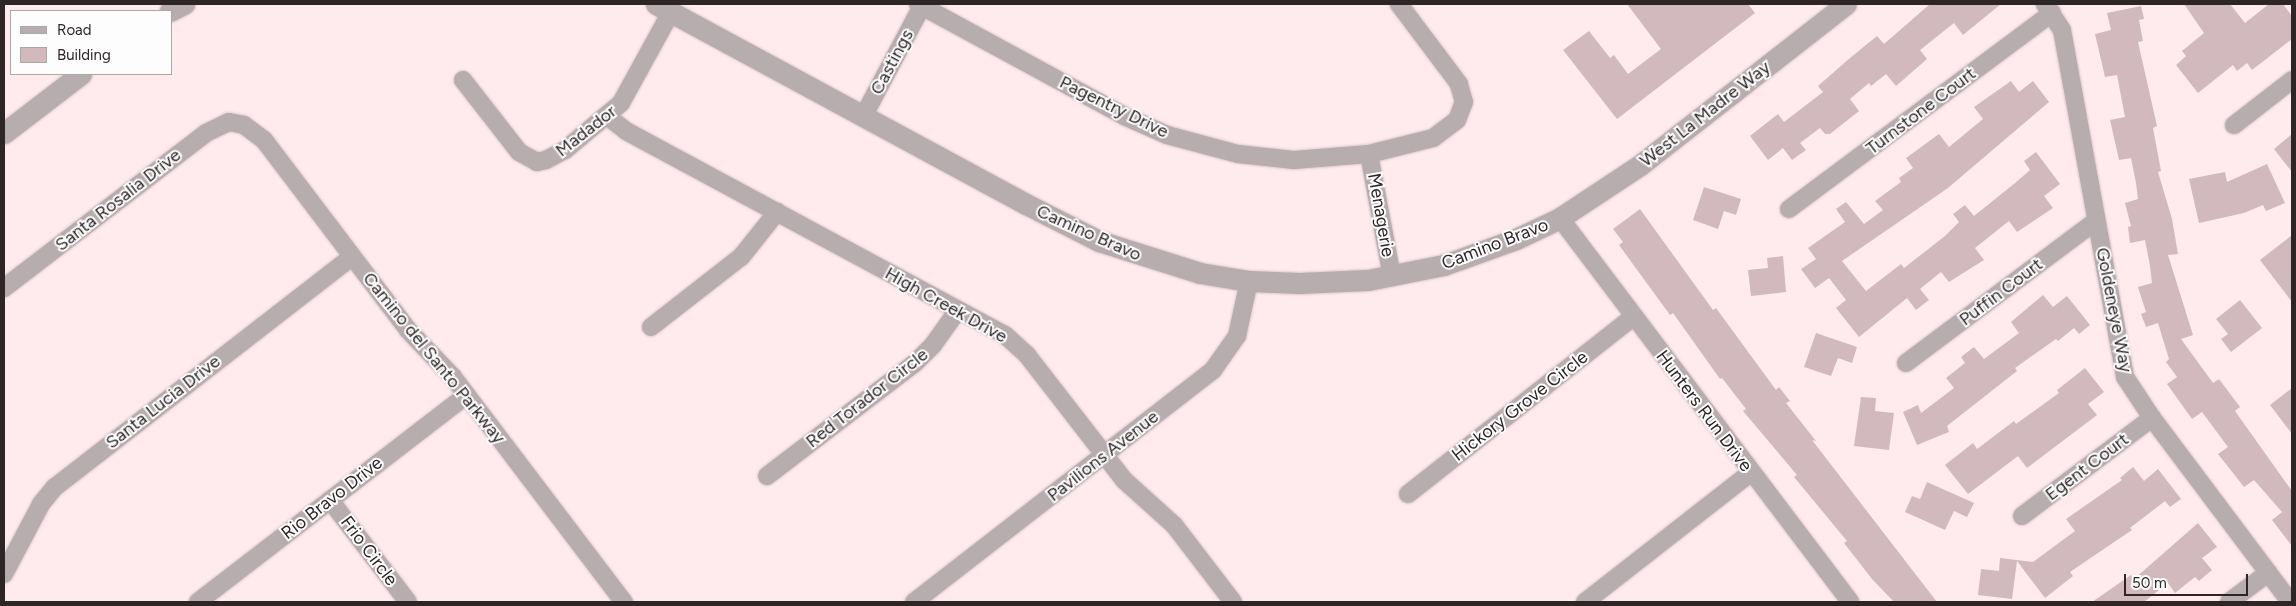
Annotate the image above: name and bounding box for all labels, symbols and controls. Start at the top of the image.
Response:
legend [10,10,172,75]
text: Road [57,21,92,39]
street label: Castings [866,26,918,98]
text: Building [57,46,111,64]
street label: West La Madre Way [1636,56,1774,172]
street label: Turnstone Court [1862,63,1980,159]
street label: Pagentry Drive [1056,71,1172,143]
street label: Madador [551,101,621,161]
street label: Santa Rosalia Drive [51,144,185,256]
street label: Menagerie [1363,171,1399,259]
street label: Camino Bravo [1033,200,1145,266]
street label: Camino Bravo [1439,214,1551,274]
street label: Goldeneye Way [2091,246,2137,374]
street label: Puffin Court [1955,254,2047,330]
street label: High Creek Drive [881,263,1011,347]
street label: Camino del Santo Parkway [358,268,510,448]
street label: Red Torador Circle [802,344,932,452]
street label: Hickory Grove Circle [1448,346,1592,466]
street label: Hunters Run Drive [1651,346,1757,476]
street label: Santa Lucia Drive [101,351,225,453]
street label: Pavilions Avenue [1043,406,1163,506]
street label: Egent Court [2041,429,2133,505]
street label: Rio Bravo Drive [277,452,387,544]
street label: Frio Circle [336,512,402,590]
scale bar [2126,564,2250,596]
text: 50 m [2132,574,2167,592]

